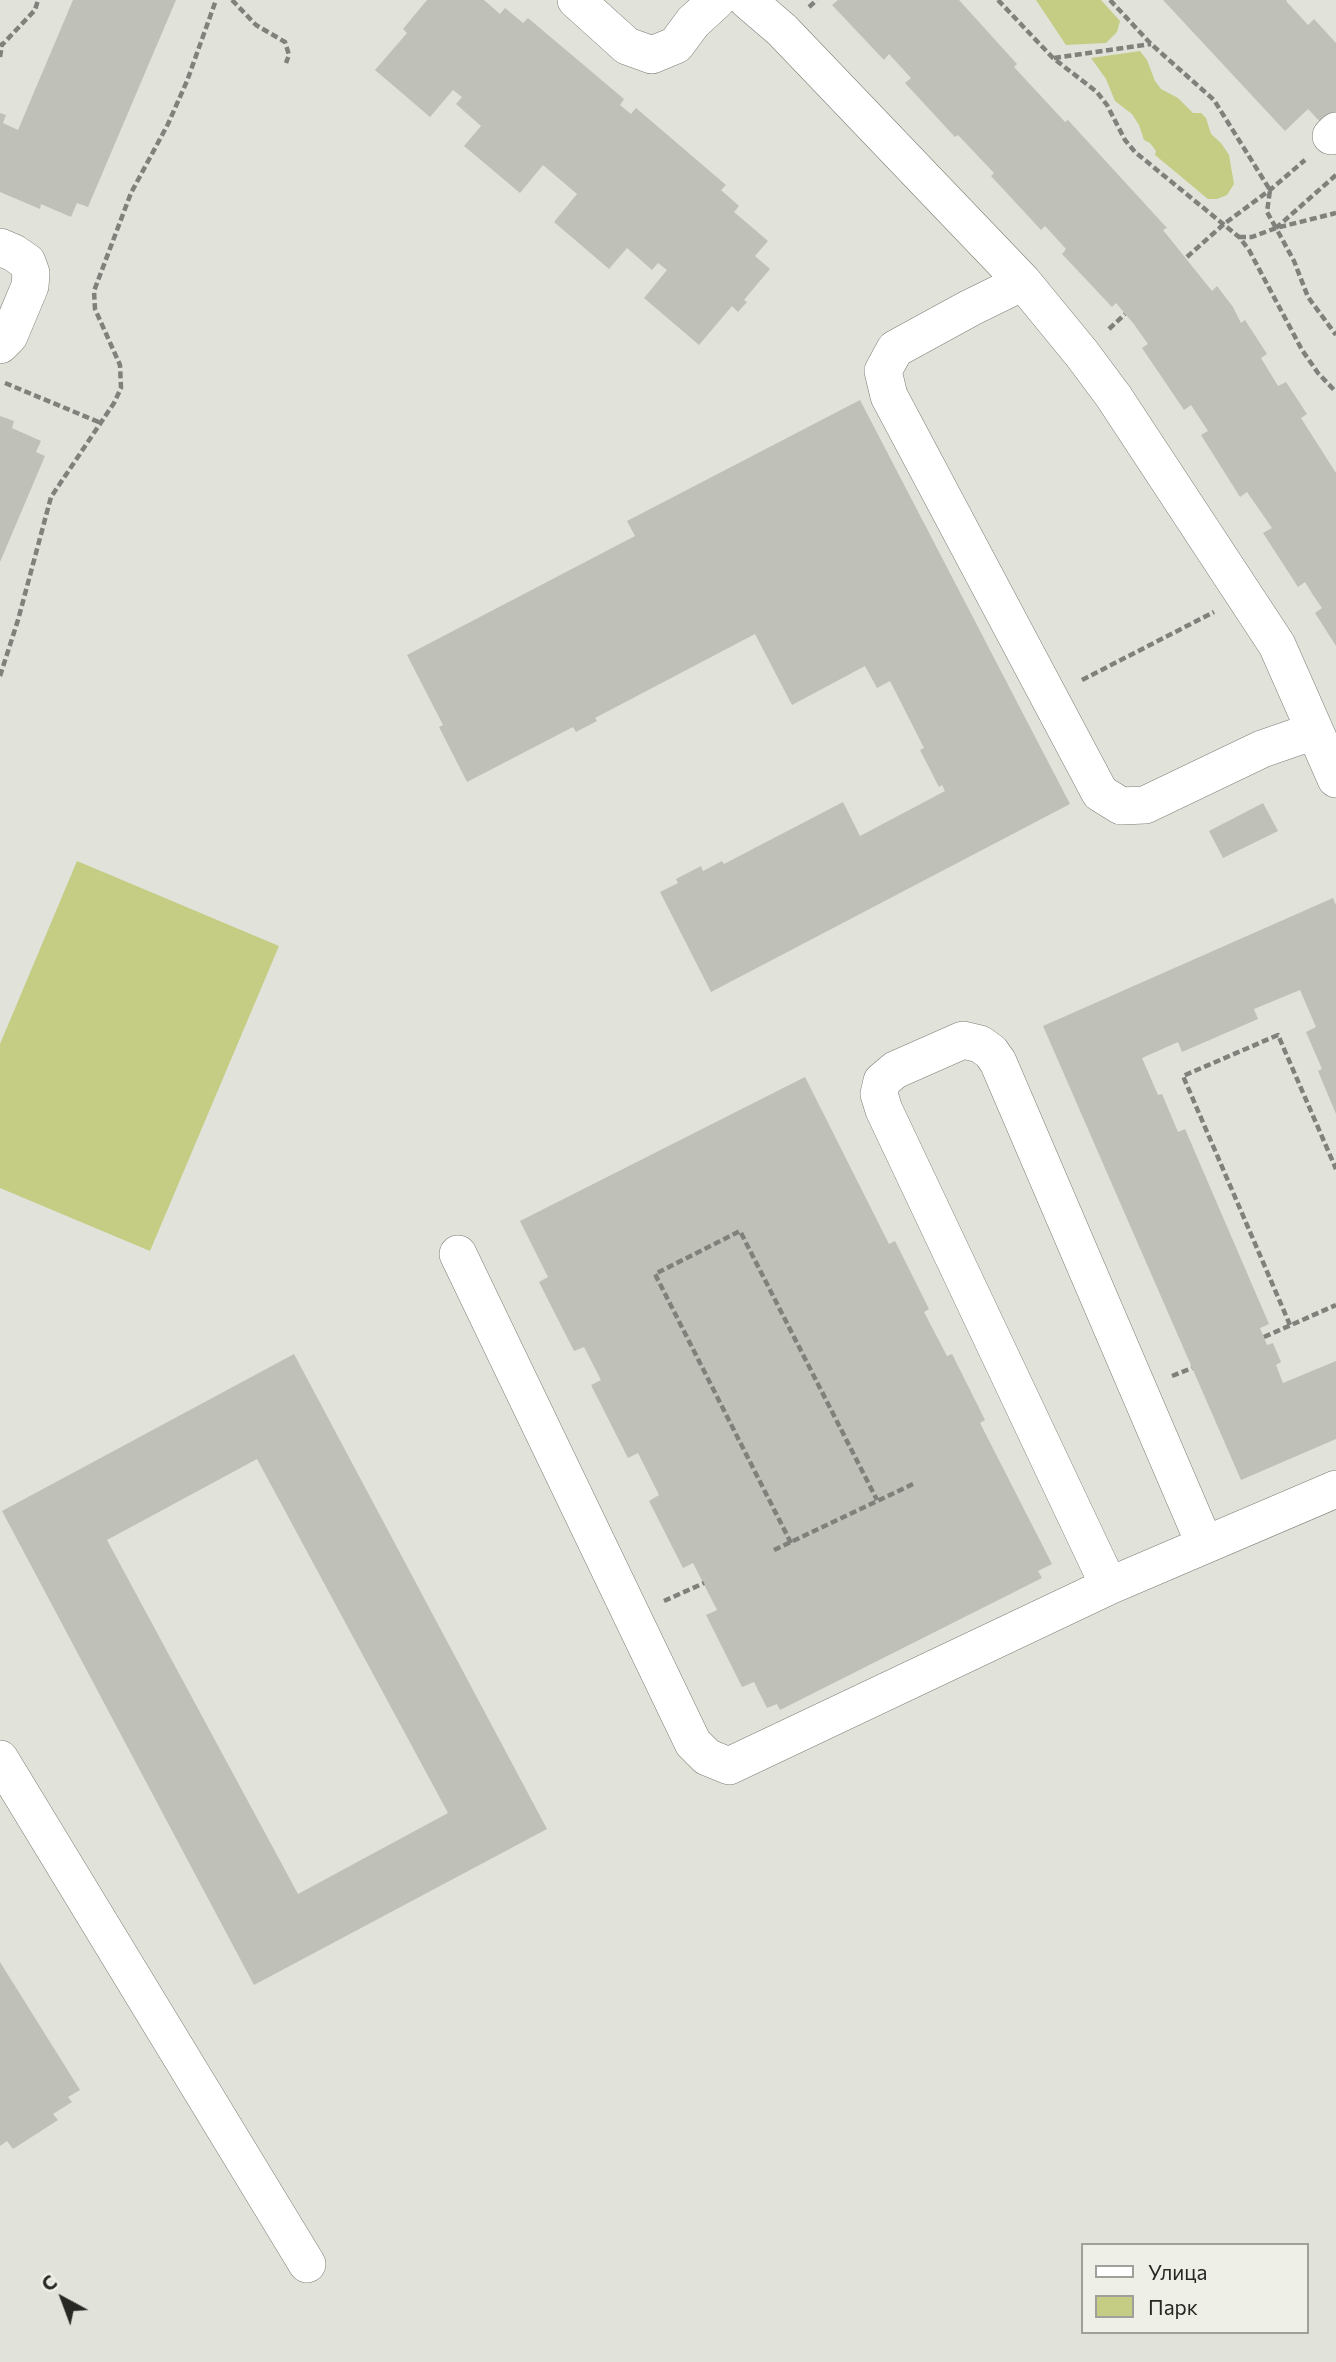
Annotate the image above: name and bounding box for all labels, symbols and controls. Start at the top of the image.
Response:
legend [1080,2243,1308,2334]
text: Улица [1148,2259,1207,2284]
north arrow [28,2264,98,2334]
text: С [36,2270,61,2296]
text: Парк [1148,2294,1198,2319]

